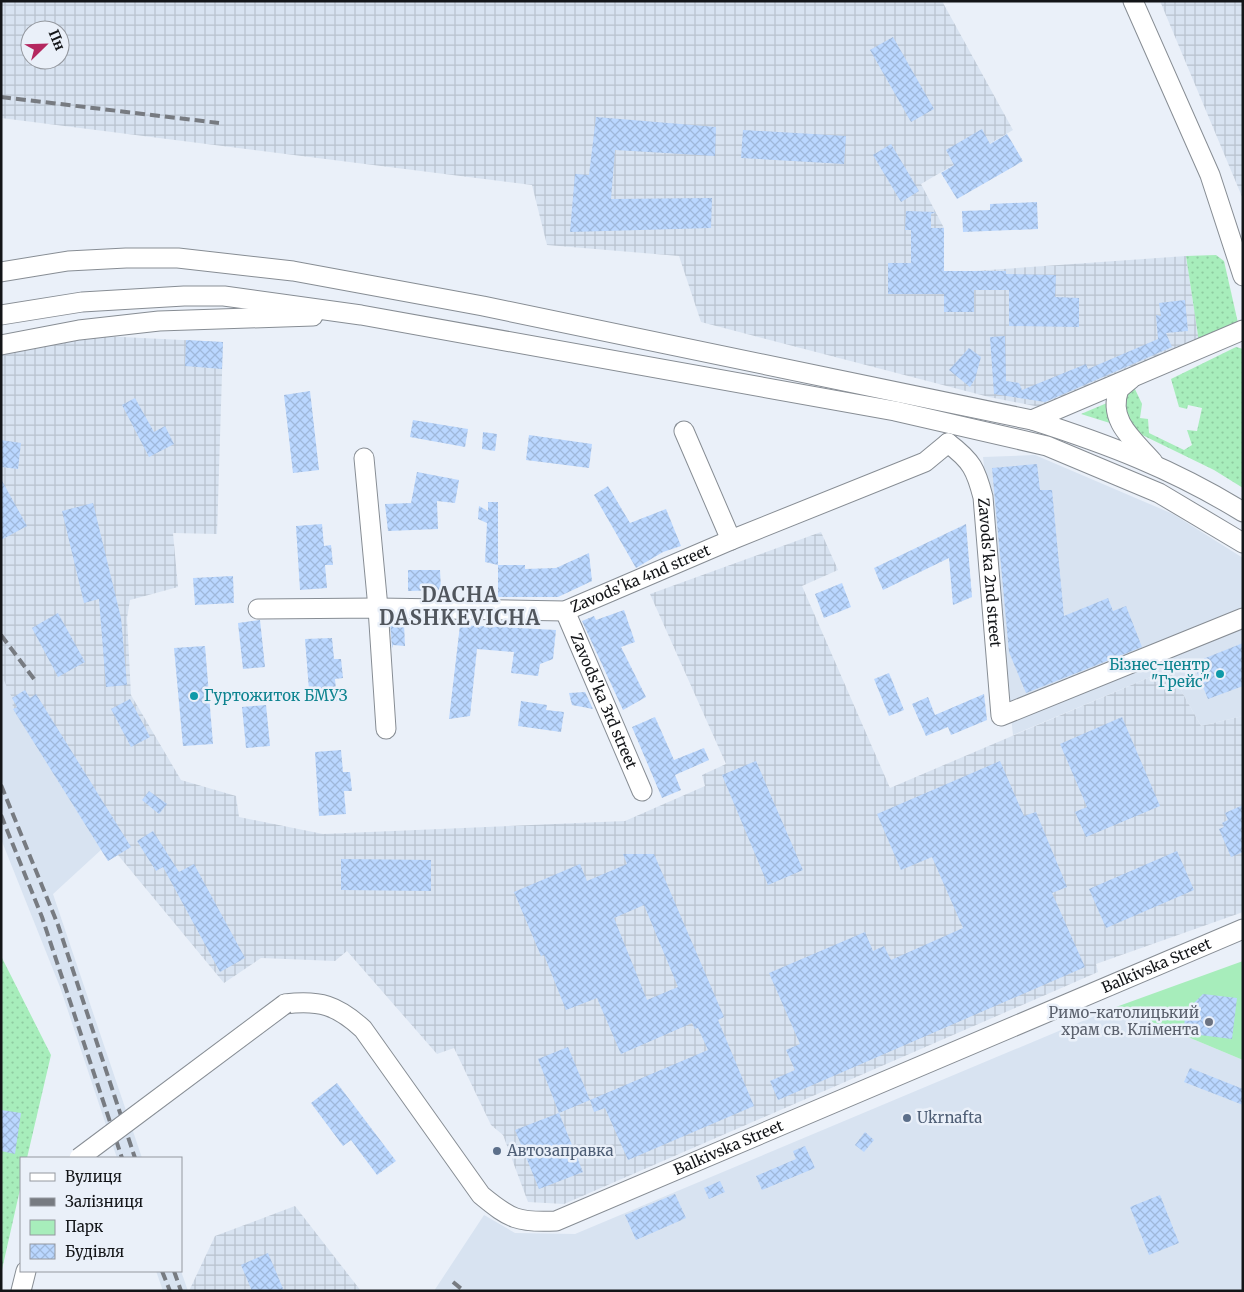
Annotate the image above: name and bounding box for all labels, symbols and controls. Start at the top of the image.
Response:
north arrow [20,20,70,70]
text: Пн [45,27,69,53]
street label: Zavods'ka 2nd street [974,497,1005,648]
street label: Zavods'ka 4nd street [567,540,713,617]
district label: DACHA DASHKEVICHA [379,582,541,630]
street label: Zavods'ka 3rd street [567,630,641,772]
place label: Бізнес-центр "Грейс" [1109,655,1210,691]
marker: Бізнес-центр "Грейс" [1214,668,1226,680]
place label: Гуртожиток БМУЗ [204,686,348,705]
marker: Гуртожиток БМУЗ [188,690,200,702]
street label: Balkivska Street [1099,934,1214,997]
place label: Римо-католицький храм св. Клімента [1049,1003,1199,1039]
marker: Римо-католицький храм св. Клімента [1203,1016,1215,1028]
place label: Ukrnafta [917,1108,982,1127]
marker: Ukrnafta [901,1112,913,1124]
street label: Balkivska Street [671,1116,786,1179]
place label: Автозаправка [506,1141,614,1160]
marker: Автозаправка [491,1145,503,1157]
legend [20,1157,182,1272]
text: Вулиця [65,1167,122,1186]
text: Залізниця [65,1192,143,1211]
text: Парк [65,1217,104,1236]
text: Будівля [65,1242,124,1261]

